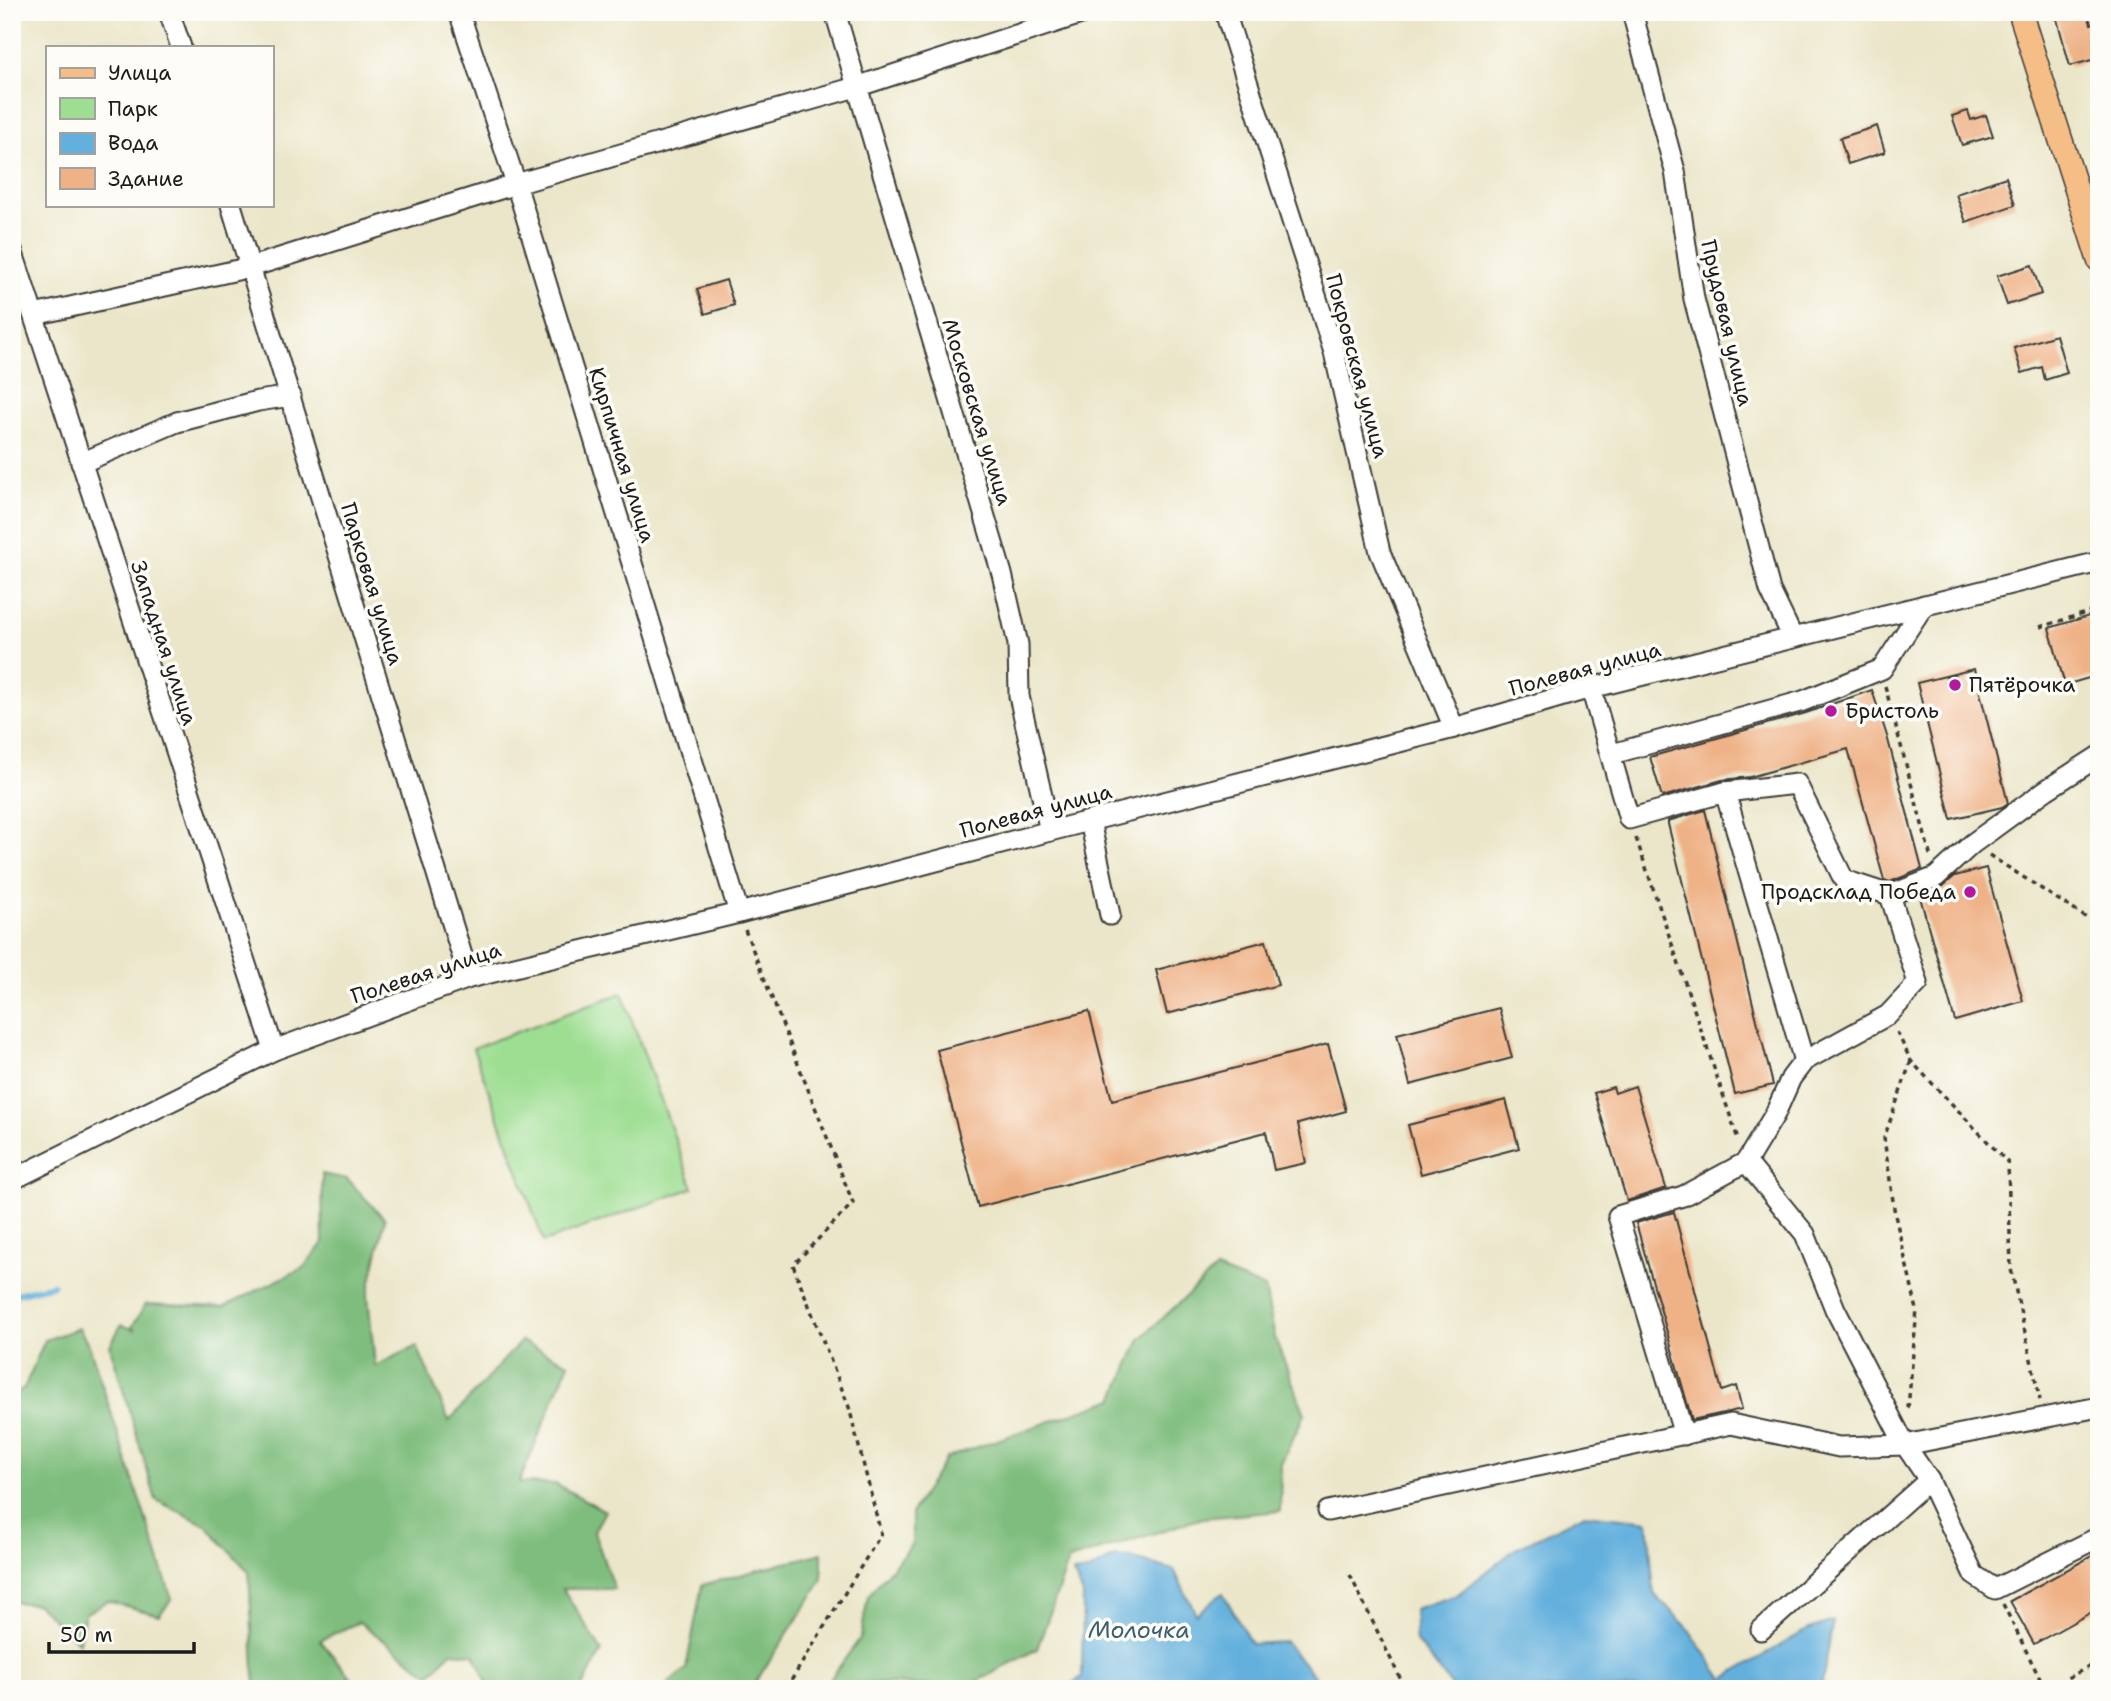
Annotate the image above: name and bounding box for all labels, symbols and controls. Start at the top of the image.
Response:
legend [46,46,273,206]
text: Улица [108,59,171,87]
text: Парк [108,95,158,123]
text: Вода [108,129,158,157]
text: Здание [108,165,184,193]
street label: Прудовая улица [1694,237,1760,409]
street label: Покровская улица [1319,271,1395,461]
street label: Московская улица [935,315,1019,509]
street label: Кирпичная улица [582,364,662,546]
street label: Парковая улица [334,499,410,669]
street label: Западная улица [124,557,204,729]
street label: Полевая улица [1506,635,1664,703]
place label: Пятёрочка [1969,671,2075,699]
marker: Пятёрочка [1947,677,1963,693]
place label: Бристоль [1845,697,1939,725]
marker: Бристоль [1823,703,1839,719]
street label: Полевая улица [957,777,1115,845]
place label: Продсклад Победа [1761,878,1956,906]
marker: Продсклад Победа [1962,884,1978,900]
street label: Полевая улица [348,936,504,1010]
scale bar [49,1610,194,1654]
water label: Молочка [1088,1615,1190,1645]
text: 50 m [60,1621,113,1649]

